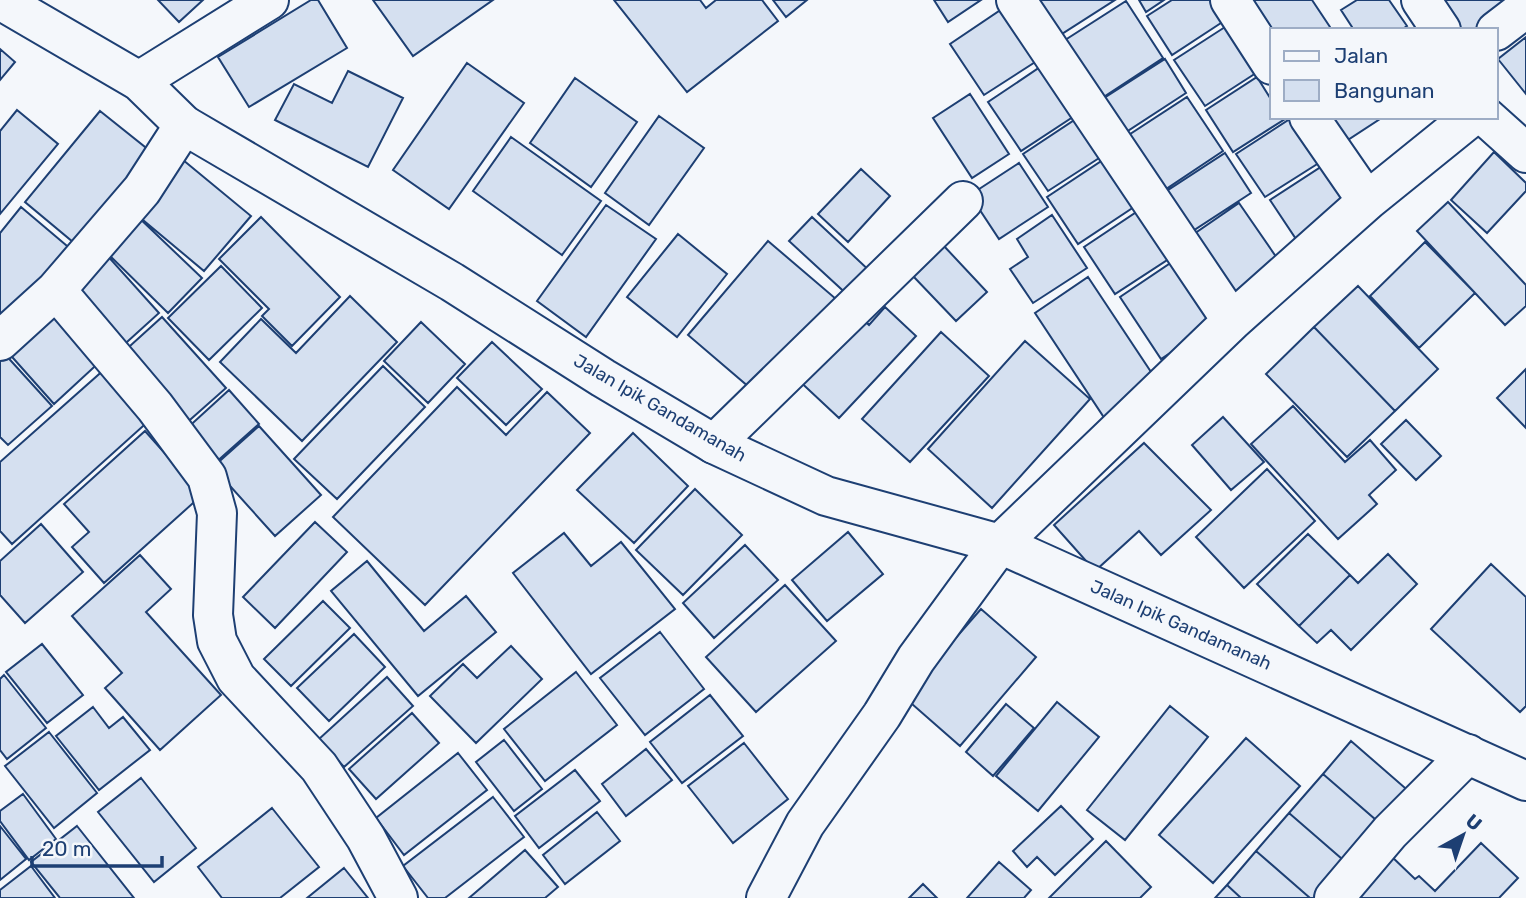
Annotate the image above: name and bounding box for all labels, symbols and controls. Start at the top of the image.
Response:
legend [1270,28,1498,119]
text: Jalan [1334,43,1388,68]
text: Bangunan [1334,78,1435,103]
street label: Jalan Ipik Gandamanah [570,349,750,467]
street label: Jalan Ipik Gandamanah [1087,575,1275,675]
north arrow [1428,800,1498,870]
text: U [1461,809,1486,836]
scale bar [32,824,161,868]
text: 20 m [42,836,91,861]

